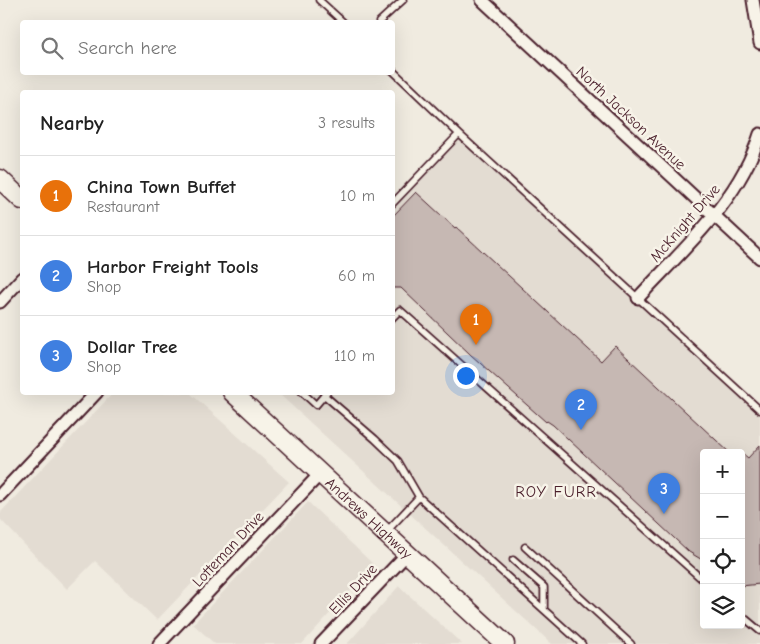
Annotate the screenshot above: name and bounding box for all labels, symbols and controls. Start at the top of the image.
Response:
search box [20,20,395,75]
icon: search [38,34,66,62]
text: Search here [78,37,177,59]
street label: North Jackson Avenue [572,63,690,174]
text: Nearby [40,111,104,135]
text: 3 results [318,114,375,132]
text: China Town Buffet [87,176,236,198]
street label: McKnight Drive [646,180,724,266]
text: 1 [53,187,59,205]
text: 10 m [340,187,375,205]
text: Restaurant [87,198,159,216]
text: Harbor Freight Tools [87,256,258,278]
text: 2 [52,267,60,285]
text: 60 m [338,267,375,285]
text: Shop [87,278,121,296]
pin: 1 [460,304,492,345]
text: Dollar Tree [87,336,177,358]
text: 3 [52,347,60,365]
text: 110 m [334,347,375,365]
text: Shop [87,358,121,376]
your location [453,363,479,389]
pin: 2 [565,389,597,430]
map controls [700,449,745,629]
button: + [700,449,745,494]
pin: 3 [648,473,680,514]
street label: Andrews Highway [321,474,416,563]
district label: ROY FURR [515,483,597,501]
button: − [700,494,745,539]
street label: Lotteman Drive [189,507,268,590]
button: locate [700,539,745,584]
street label: Ellis Drive [325,560,381,618]
button: layers [700,584,745,629]

